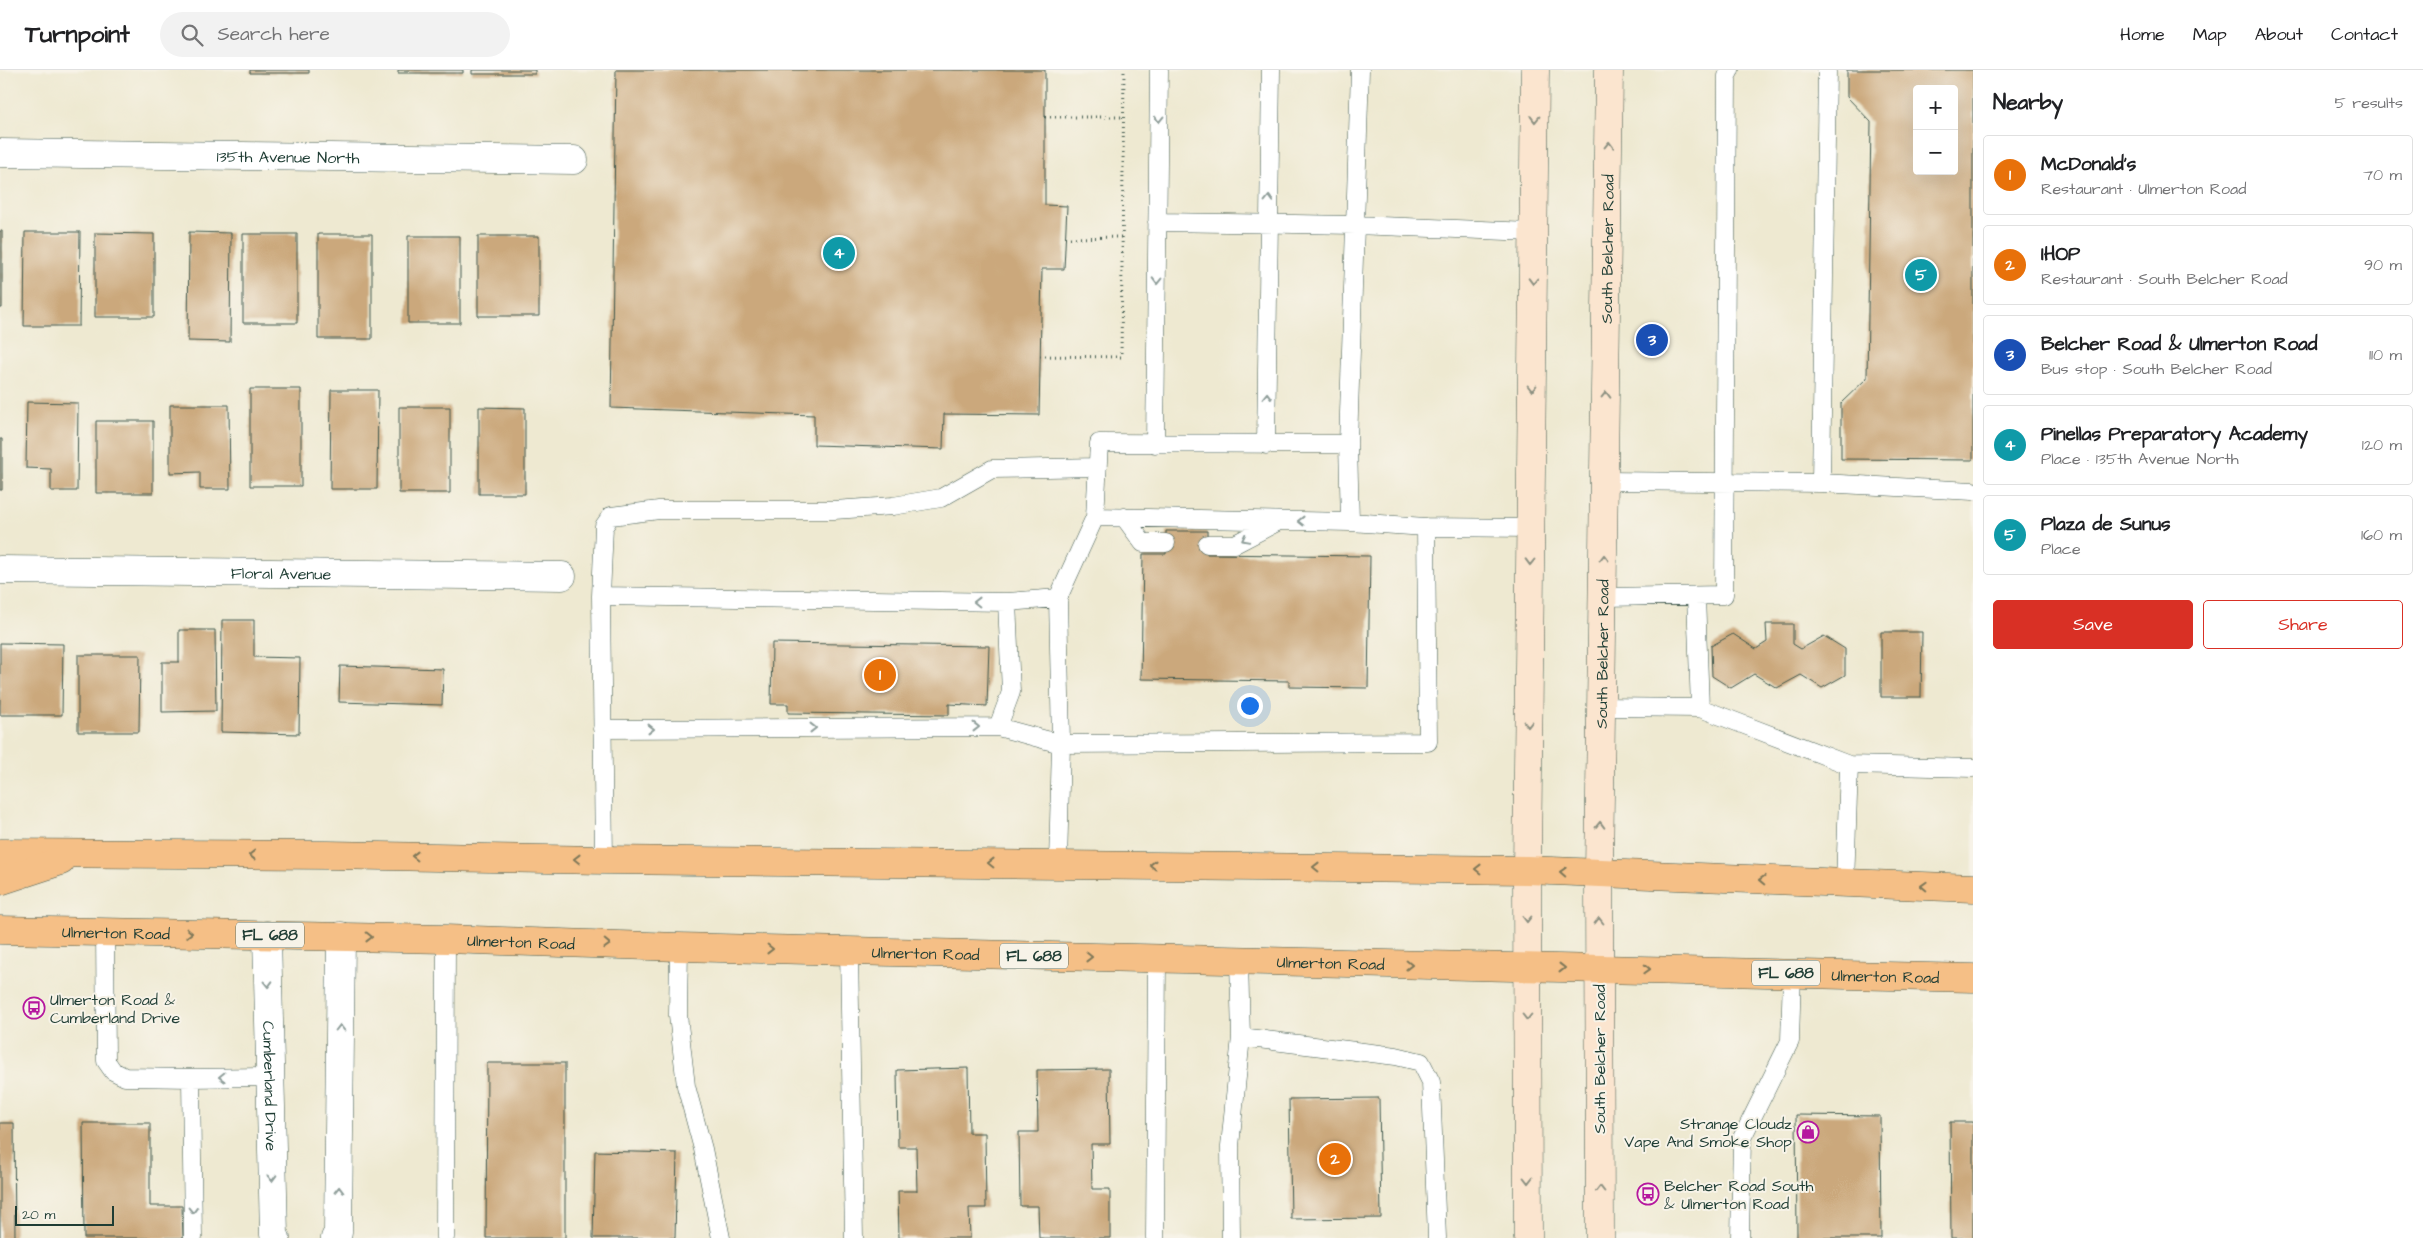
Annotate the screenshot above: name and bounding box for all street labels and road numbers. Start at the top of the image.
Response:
street label: 135th Avenue North [216,146,360,169]
street label: South Belcher Road [1596,174,1620,324]
street label: Floral Avenue [231,562,332,586]
street label: South Belcher Road [1591,579,1615,729]
street label: Ulmerton Road [62,921,170,945]
road number: FL 688 [236,922,304,948]
street label: Ulmerton Road [466,930,575,955]
street label: Ulmerton Road [871,942,980,966]
road number: FL 688 [1000,944,1068,968]
street label: Ulmerton Road [1276,951,1385,976]
road number: FL 688 [1752,960,1820,986]
street label: Ulmerton Road [1831,965,1940,989]
street label: South Belcher Road [1589,984,1611,1134]
street label: Cumberland Drive [257,1021,282,1152]

